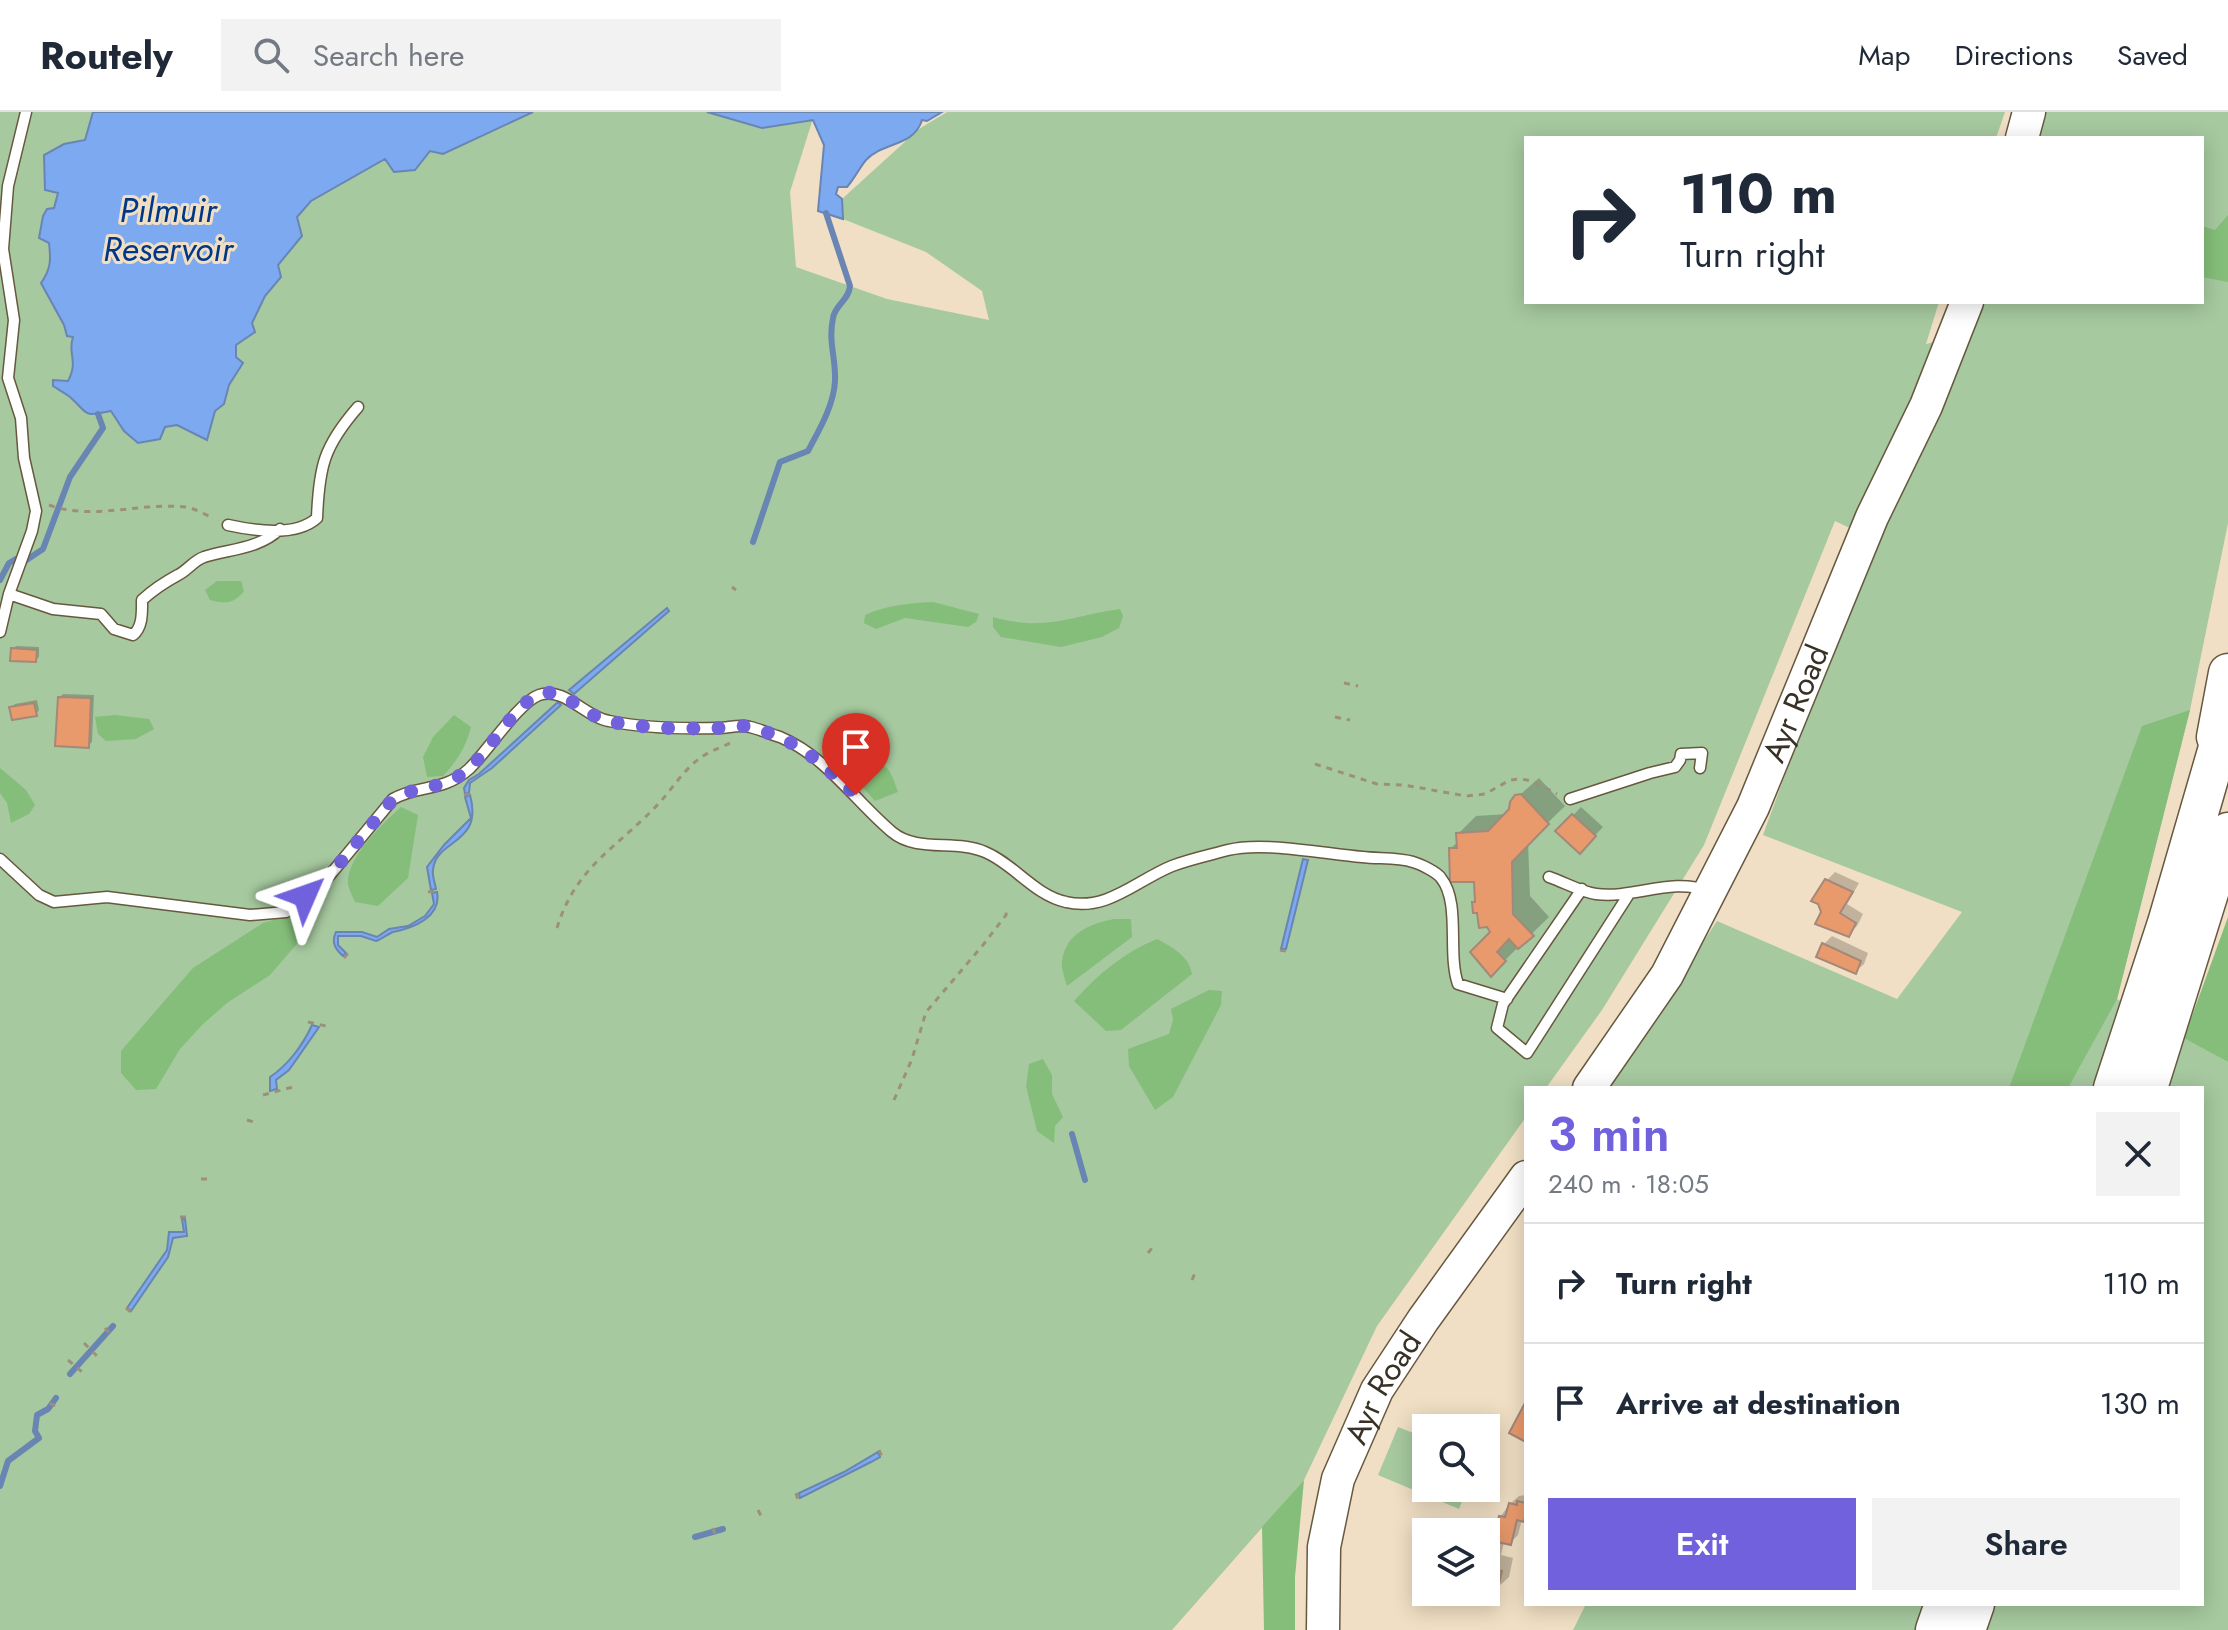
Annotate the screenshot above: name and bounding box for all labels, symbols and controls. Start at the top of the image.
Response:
search box [221,19,781,91]
text: Routely [40,28,173,83]
icon: search [249,33,293,77]
text: Search here [313,34,465,77]
text: Map [1858,35,1910,76]
text: Directions [1954,35,2073,76]
text: Saved [2117,35,2188,76]
text: 110 m [1680,153,1837,234]
icon: right [1548,168,1652,272]
water label: Pilmuir Reservoir [103,186,235,274]
text: Turn right [1680,228,1825,280]
street label: Ayr Road [1751,638,1840,769]
pin [822,713,890,795]
icon: arrive [834,725,878,769]
position arrow [263,854,347,938]
text: 3 min [1548,1100,1670,1169]
button: close [2096,1112,2180,1196]
text: 240 m · 18:05 [1548,1165,1709,1203]
icon: right [1548,1261,1592,1305]
text: Turn right [1616,1262,1752,1305]
text: 110 m [2103,1262,2180,1305]
street label: Ayr Road [1333,1322,1432,1452]
icon: arrive [1548,1381,1592,1425]
text: Arrive at destination [1616,1382,1901,1425]
text: 130 m [2100,1382,2180,1425]
map controls [1412,1414,1500,1606]
button: search [1412,1414,1500,1502]
button: Exit [1548,1498,1856,1590]
button: Share [1872,1498,2180,1590]
button: layers [1412,1518,1500,1606]

